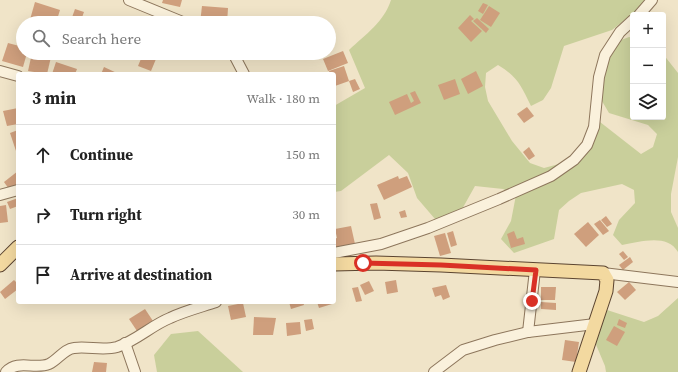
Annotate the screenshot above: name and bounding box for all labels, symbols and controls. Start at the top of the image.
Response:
map controls [630,12,666,120]
button: + [630,12,666,48]
search box [16,16,336,60]
icon: search [30,27,52,49]
text: Search here [62,28,141,49]
button: − [630,48,666,84]
button: layers [630,84,666,120]
text: 3 min [32,86,76,110]
text: Walk · 180 m [247,90,320,107]
icon: ahead [32,144,54,166]
text: Continue [70,144,133,165]
text: 150 m [286,146,320,163]
icon: right [32,204,54,226]
text: Turn right [70,204,142,225]
text: 30 m [292,206,320,223]
route start [354,254,372,272]
icon: arrive [32,264,54,286]
text: Arrive at destination [70,264,212,285]
route end [523,292,541,310]

